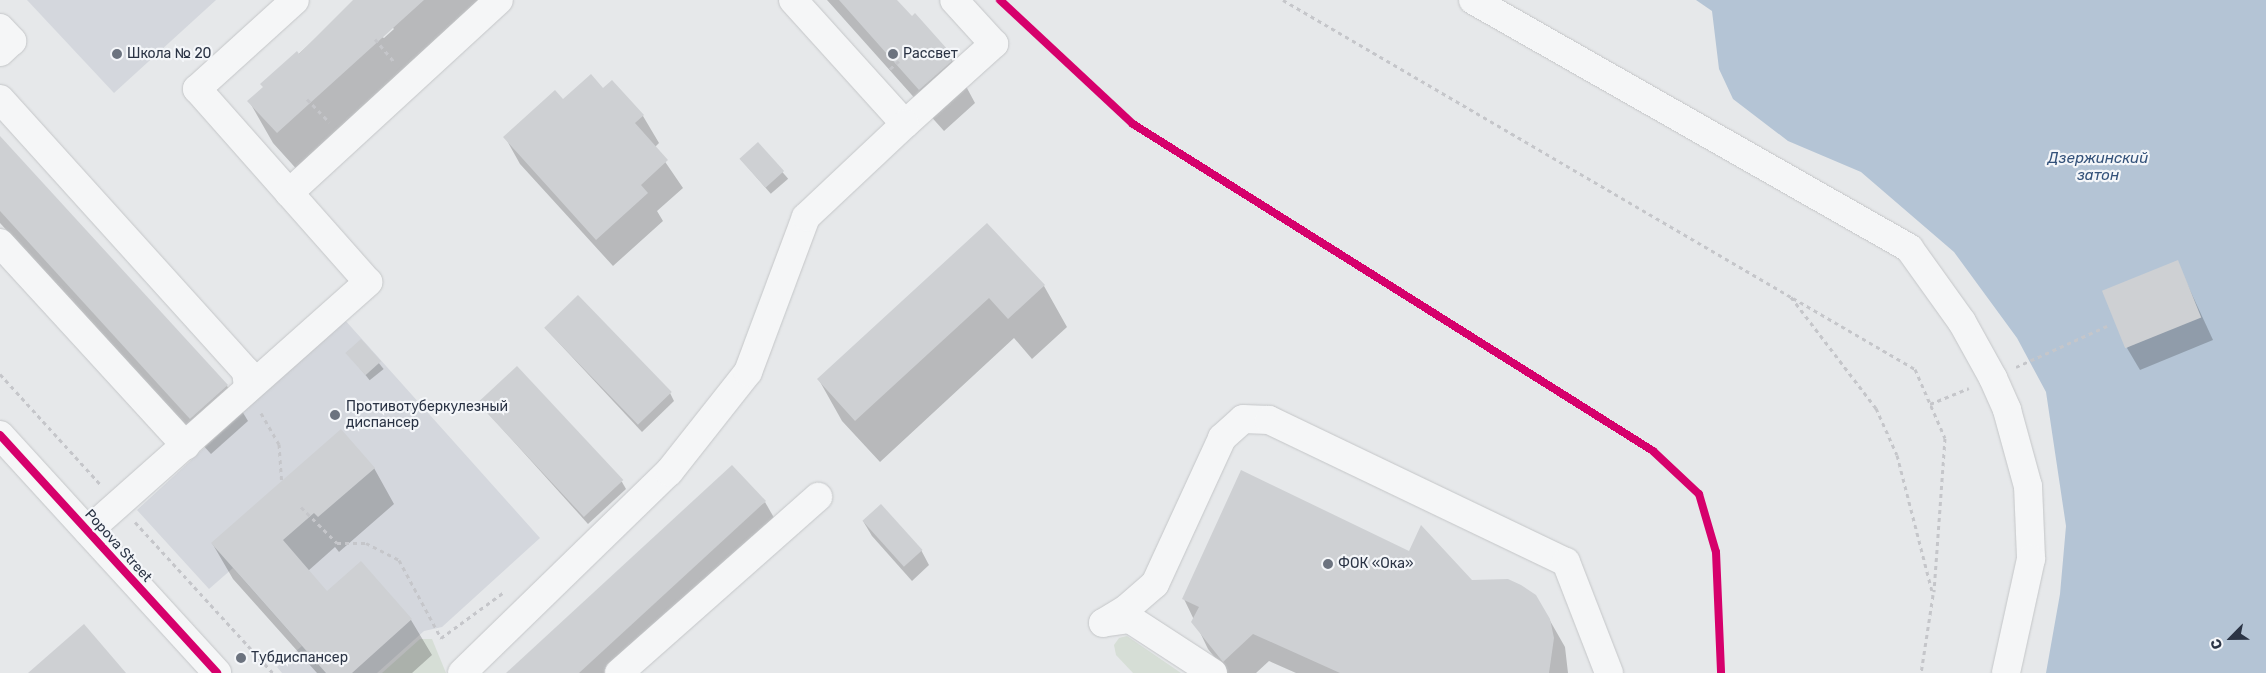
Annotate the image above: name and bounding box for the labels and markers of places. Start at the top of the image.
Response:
place label: Школа № 20 [127,46,211,62]
place label: Рассвет [903,46,958,62]
marker: Школа № 20 [111,48,123,60]
marker: Рассвет [887,48,899,60]
place label: Противотуберкулезный диспансер [346,399,508,432]
marker: Противотуберкулезный диспансер [328,408,342,422]
place label: ФОК «Ока» [1338,556,1414,572]
marker: ФОК «Ока» [1322,558,1334,570]
place label: Тубдиспансер [251,650,348,666]
marker: Тубдиспансер [235,652,247,664]

